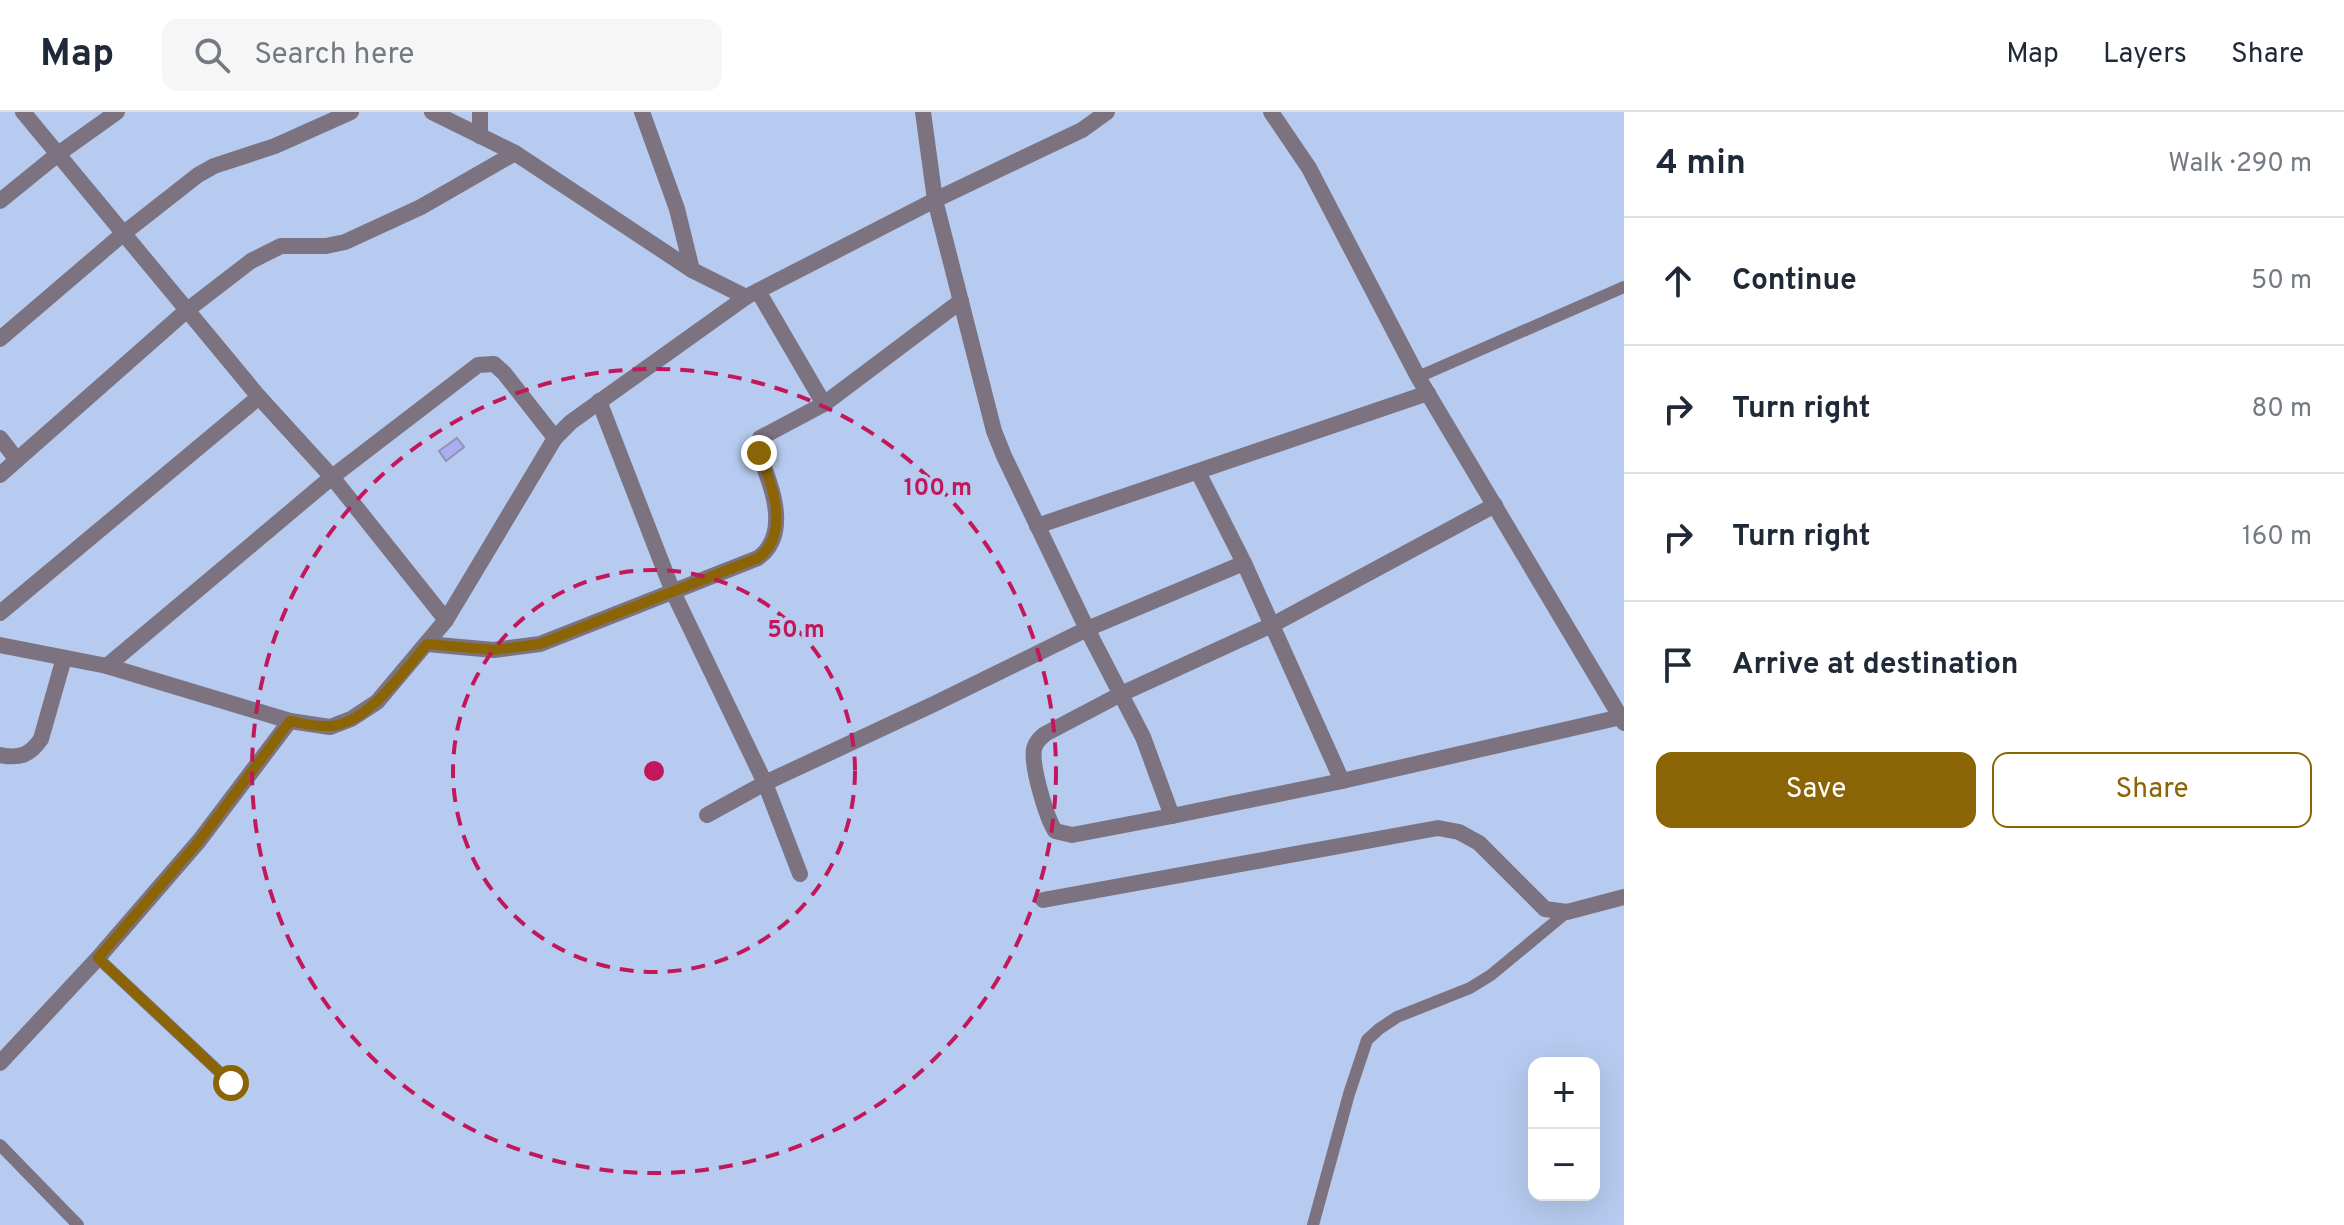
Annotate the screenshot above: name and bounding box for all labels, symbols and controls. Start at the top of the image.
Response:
search box [162,19,722,91]
text: Map [40,31,114,80]
icon: search [190,33,234,77]
text: Search here [254,37,414,74]
text: Map [2006,37,2059,73]
text: Layers [2103,37,2187,73]
text: Share [2231,37,2304,73]
text: 4 min [1656,143,1746,186]
text: Walk · 290 m [2168,148,2312,181]
icon: ahead [1656,259,1700,303]
text: Continue [1732,263,1857,300]
text: 50 m [2251,265,2312,298]
icon: right [1656,387,1700,431]
text: Turn right [1732,391,1870,428]
text: 80 m [2252,393,2312,426]
route end [741,435,777,471]
text: 100 m [904,474,972,504]
icon: right [1656,515,1700,559]
text: Turn right [1732,519,1870,556]
text: 160 m [2242,521,2312,554]
text: 50 m [767,616,825,646]
icon: arrive [1656,643,1700,687]
text: Arrive at destination [1732,647,2018,684]
button: Save [1656,752,1976,828]
button: Share [1992,752,2312,828]
centre of rings [640,757,668,785]
map controls [1528,1057,1600,1201]
button: + [1528,1057,1600,1129]
route start [213,1065,249,1101]
button: − [1528,1129,1600,1201]

